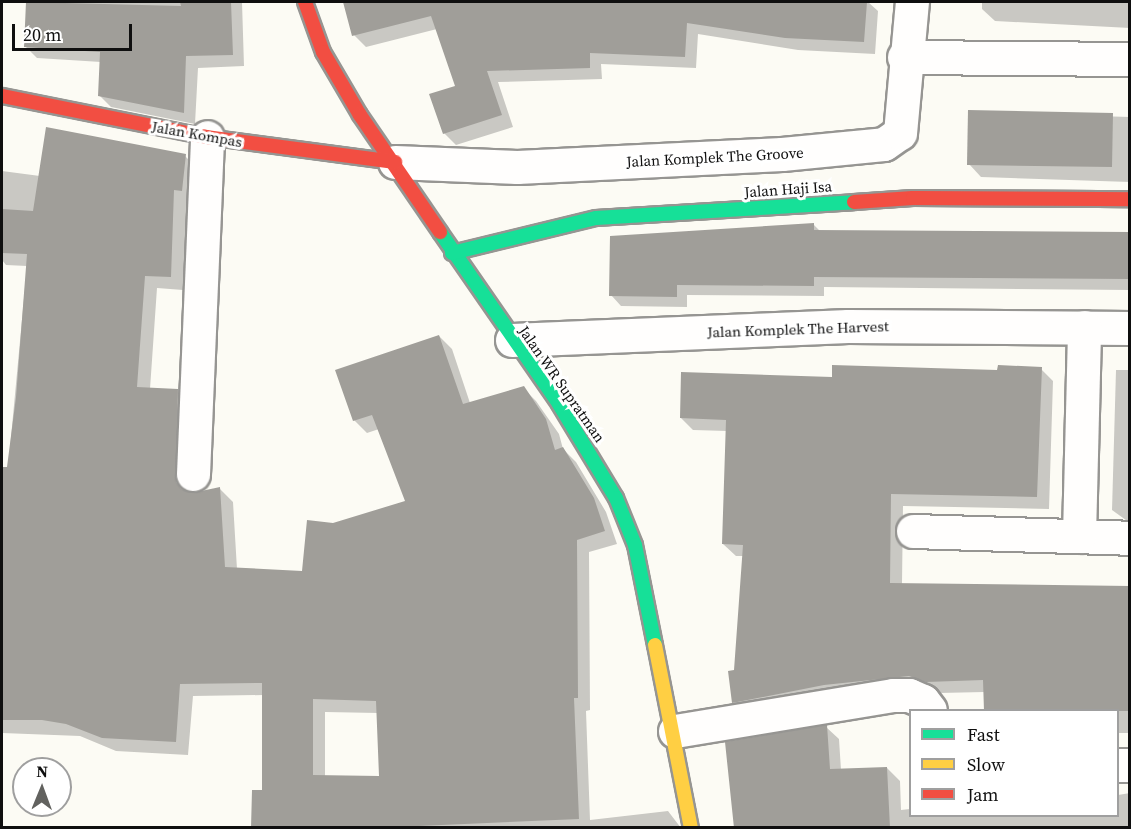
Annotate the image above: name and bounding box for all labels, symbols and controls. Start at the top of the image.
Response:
scale bar [15,12,135,50]
text: 20 m [23,22,61,47]
street label: Jalan Kompas [150,117,244,151]
street label: Jalan Komplek The Groove [626,143,804,171]
street label: Jalan Haji Isa [743,177,833,201]
street label: Jalan Komplek The Harvest [707,317,889,341]
street label: Jalan WR Supratman [515,322,609,446]
legend [909,709,1119,817]
text: Fast [967,722,1000,747]
text: Slow [967,752,1005,777]
north arrow [12,757,72,817]
text: N [36,760,48,782]
text: Jam [967,782,999,807]

